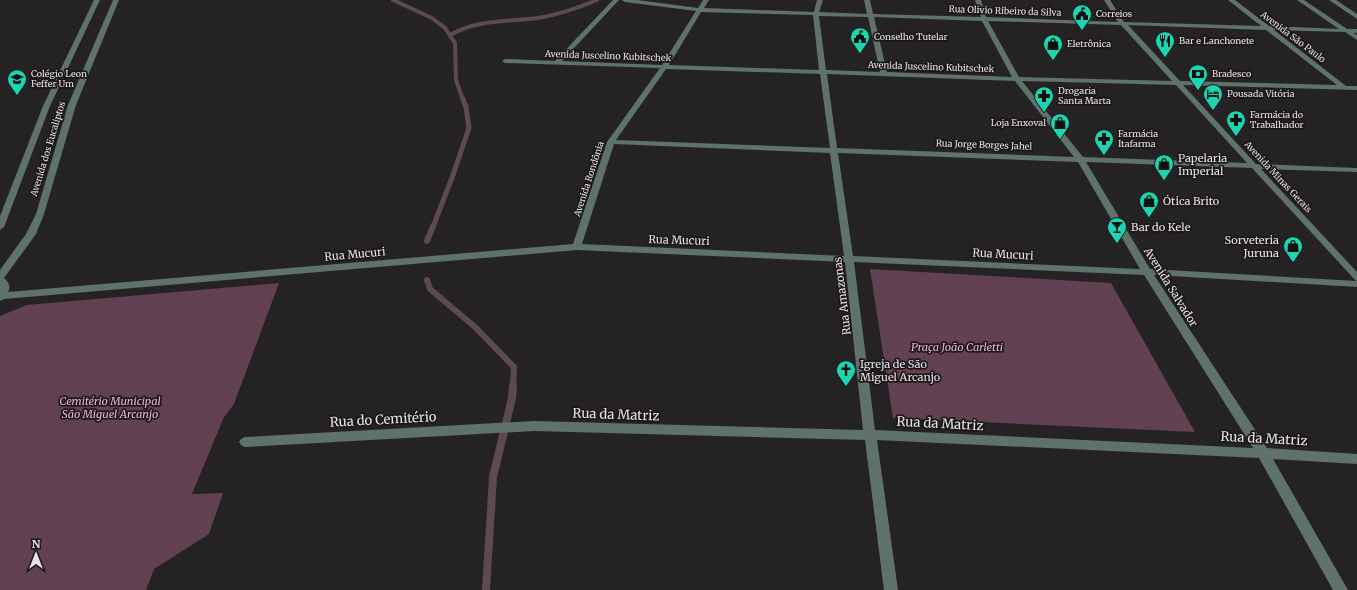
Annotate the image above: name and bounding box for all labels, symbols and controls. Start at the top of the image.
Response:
street label: Rua Olivio Ribeiro da Silva [948,3,1062,18]
public building icon: Correios [1071,3,1093,31]
place label: Correios [1096,8,1133,19]
street label: Avenida São Paulo [1258,8,1328,65]
public building icon: Conselho Tutelar [849,26,871,54]
restaurant icon: Bar e Lanchonete [1154,30,1176,58]
place label: Conselho Tutelar [874,31,948,42]
shop icon: Eletrônica [1042,33,1064,61]
place label: Bar e Lanchonete [1179,35,1254,46]
place label: Eletrônica [1067,38,1111,49]
street label: Avenida Juscelino Kubitschek [544,48,672,63]
street label: Avenida Juscelino Kubitschek [867,59,995,74]
bank icon: Bradesco [1187,63,1209,91]
school or university icon: Colégio Leon Feffer Um [6,68,28,96]
place label: Colégio Leon Feffer Um [31,68,87,89]
place label: Bradesco [1212,68,1251,79]
hotel icon: Pousada Vitória [1202,83,1224,111]
pharmacy icon: Drogaria Santa Marta [1033,85,1055,113]
place label: Drogaria Santa Marta [1058,85,1111,106]
place label: Pousada Vitória [1227,88,1295,99]
street label: Avenida dos Eucaliptos [28,99,67,199]
pharmacy icon: Farmácia do Trabalhador [1225,109,1247,137]
place label: Farmácia do Trabalhador [1250,109,1304,130]
shop icon: Loja Enxoval [1049,112,1071,140]
place label: Loja Enxoval [991,117,1046,128]
pharmacy icon: Farmácia Itafarma [1093,128,1115,156]
place label: Farmácia Itafarma [1118,128,1158,149]
street label: Rua Jorge Borges Jahel [936,137,1033,152]
street label: Avenida Minas Gerais [1242,138,1315,215]
street label: Avenida Rondônia [571,140,606,219]
place label: Papelaria Imperial [1178,151,1227,178]
shop icon: Papelaria Imperial [1153,153,1175,181]
shop icon: Ótica Brito [1138,190,1160,218]
place label: Ótica Brito [1163,194,1220,208]
bar icon: Bar do Kele [1106,216,1128,244]
place label: Bar do Kele [1131,220,1191,234]
street label: Rua Mucuri [648,232,710,248]
place label: Sorveteria Juruna [1225,233,1279,260]
shop icon: Sorveteria Juruna [1282,235,1304,263]
street label: Rua Mucuri [324,244,387,264]
street label: Avenida Salvador [1140,244,1201,329]
street label: Rua Mucuri [972,245,1034,263]
street label: Rua Amazonas [830,256,854,336]
park label: Praça João Carletti [911,340,1003,354]
place label: Igreja de São Miguel Arcanjo [860,357,941,384]
church icon: Igreja de São Miguel Arcanjo [835,359,857,387]
park label: Cemitério Municipal São Miguel Arcanjo [59,394,161,421]
street label: Rua da Matriz [572,404,660,425]
street label: Rua do Cemitério [329,408,437,431]
street label: Rua da Matriz [896,413,984,434]
street label: Rua da Matriz [1220,428,1308,449]
north arrow [16,534,56,574]
text: N [32,537,41,551]

